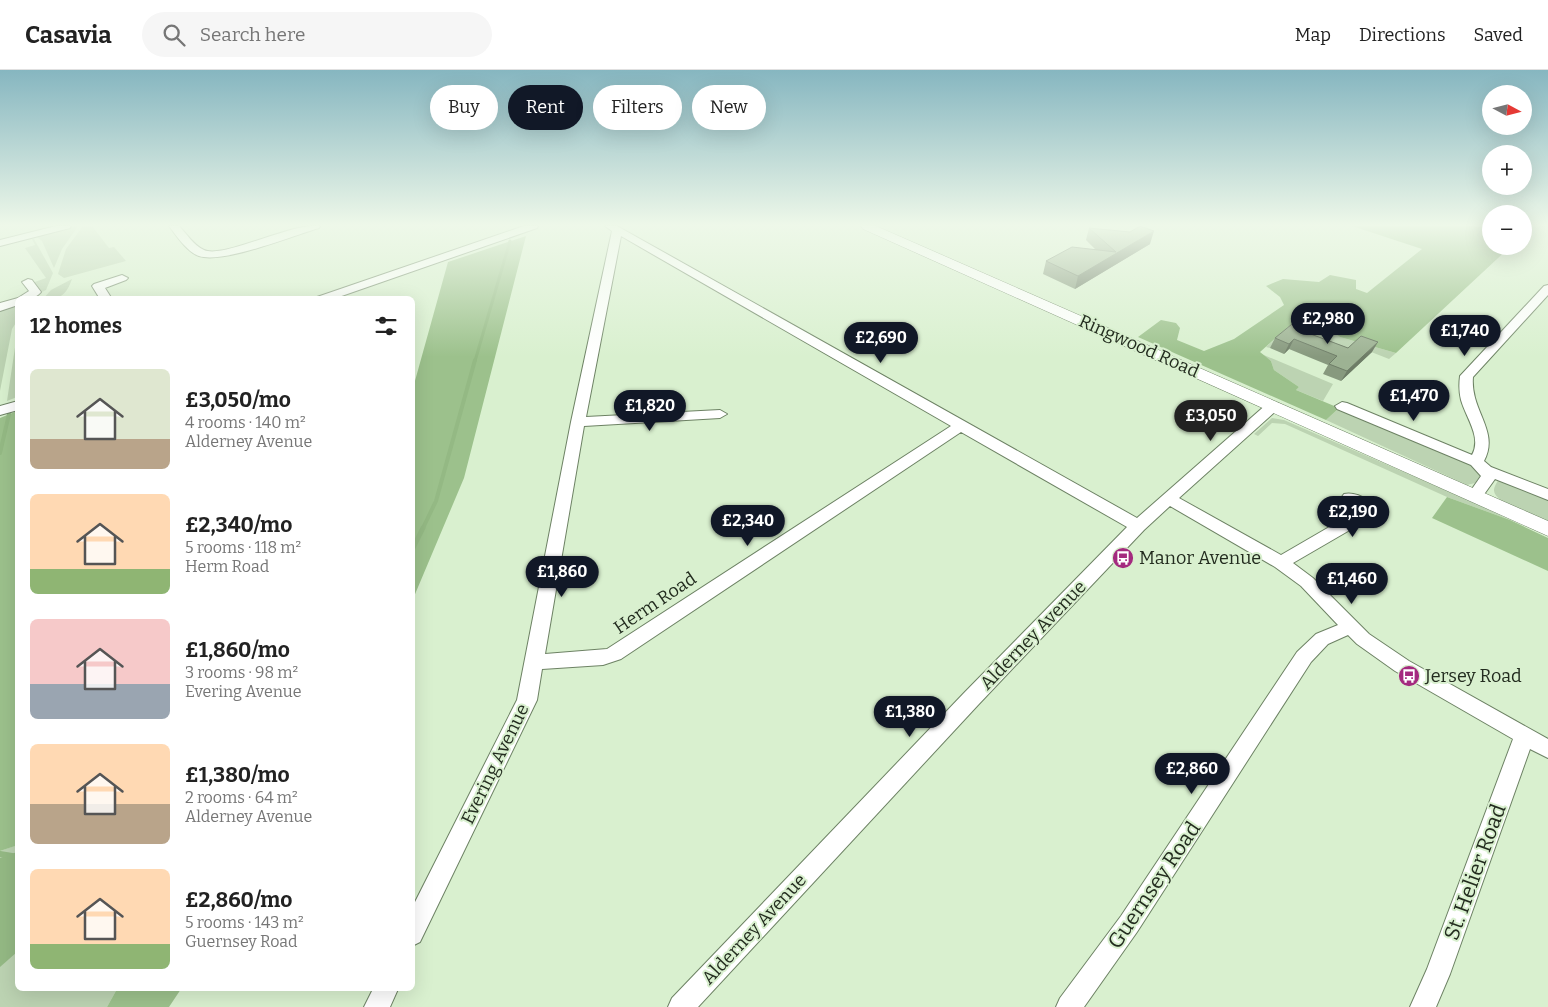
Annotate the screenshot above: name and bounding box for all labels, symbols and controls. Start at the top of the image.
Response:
search box [142,12,492,57]
text: Casavia [25,21,112,49]
icon: search [160,21,188,49]
text: Search here [200,23,305,46]
text: Map [1295,24,1331,46]
text: Directions [1359,24,1446,46]
text: Saved [1474,24,1523,46]
chip: Buy [430,85,498,130]
chip: Rent [508,85,583,130]
chip: Filters [593,85,682,130]
chip: New [692,85,766,130]
north arrow [1482,85,1532,135]
map controls [1482,85,1532,255]
button: + [1482,145,1532,195]
button: − [1482,205,1532,255]
pin: £2,980 [1287,302,1369,345]
text: £2,980 [1302,309,1354,328]
street label: Ringwood Road [1075,310,1203,383]
icon: filters [372,312,400,340]
text: 12 homes [30,313,122,339]
pin: £1,740 [1424,314,1506,357]
text: £1,740 [1441,321,1489,340]
pin: £2,690 [840,322,922,364]
text: £2,690 [855,328,907,347]
pin: £1,470 [1373,380,1455,422]
text: £1,470 [1389,386,1439,405]
text: £3,050/mo [185,387,291,413]
icon: home [70,389,130,449]
pin: £1,820 [609,390,691,432]
text: £1,820 [625,396,675,415]
pin: £3,050 [1170,400,1252,442]
text: £3,050 [1185,406,1237,425]
text: 4 rooms · 140 m² [185,413,306,432]
text: Alderney Avenue [185,432,312,451]
pin: £2,190 [1312,496,1394,538]
text: £2,190 [1328,502,1378,521]
pin: £2,340 [707,504,789,547]
text: £2,340 [722,511,774,530]
text: £2,340/mo [185,512,292,538]
icon: home [70,514,130,574]
text: 5 rooms · 118 m² [185,538,301,557]
bus stop icon: Manor Avenue [1111,546,1135,570]
place label: Manor Avenue [1139,547,1261,569]
pin: £1,860 [521,556,603,598]
text: Herm Road [185,557,269,576]
text: £1,860 [537,562,587,581]
pin: £1,460 [1311,562,1393,605]
street label: Herm Road [610,567,701,639]
text: £1,460 [1327,569,1377,588]
street label: Alderney Avenue [975,576,1091,694]
text: £1,860/mo [185,637,290,663]
icon: home [70,639,130,699]
text: 3 rooms · 98 m² [185,663,298,682]
bus stop icon: Jersey Road [1397,664,1421,688]
place label: Jersey Road [1424,665,1522,687]
text: Evering Avenue [185,682,301,701]
pin: £1,380 [869,696,951,738]
street label: Evering Avenue [456,700,534,828]
text: £1,380 [885,702,935,721]
pin: £2,860 [1151,752,1233,795]
text: £2,860 [1166,759,1218,778]
text: £1,380/mo [185,762,290,788]
icon: home [70,764,130,824]
text: 2 rooms · 64 m² [185,788,298,807]
street label: St. Helier Road [1438,800,1512,944]
text: Alderney Avenue [185,807,312,826]
street label: Guernsey Road [1102,816,1206,954]
street label: Alderney Avenue [697,869,811,989]
text: £2,860/mo [185,887,292,913]
icon: home [70,889,130,949]
text: 5 rooms · 143 m² [185,913,304,932]
text: Guernsey Road [185,932,298,951]

